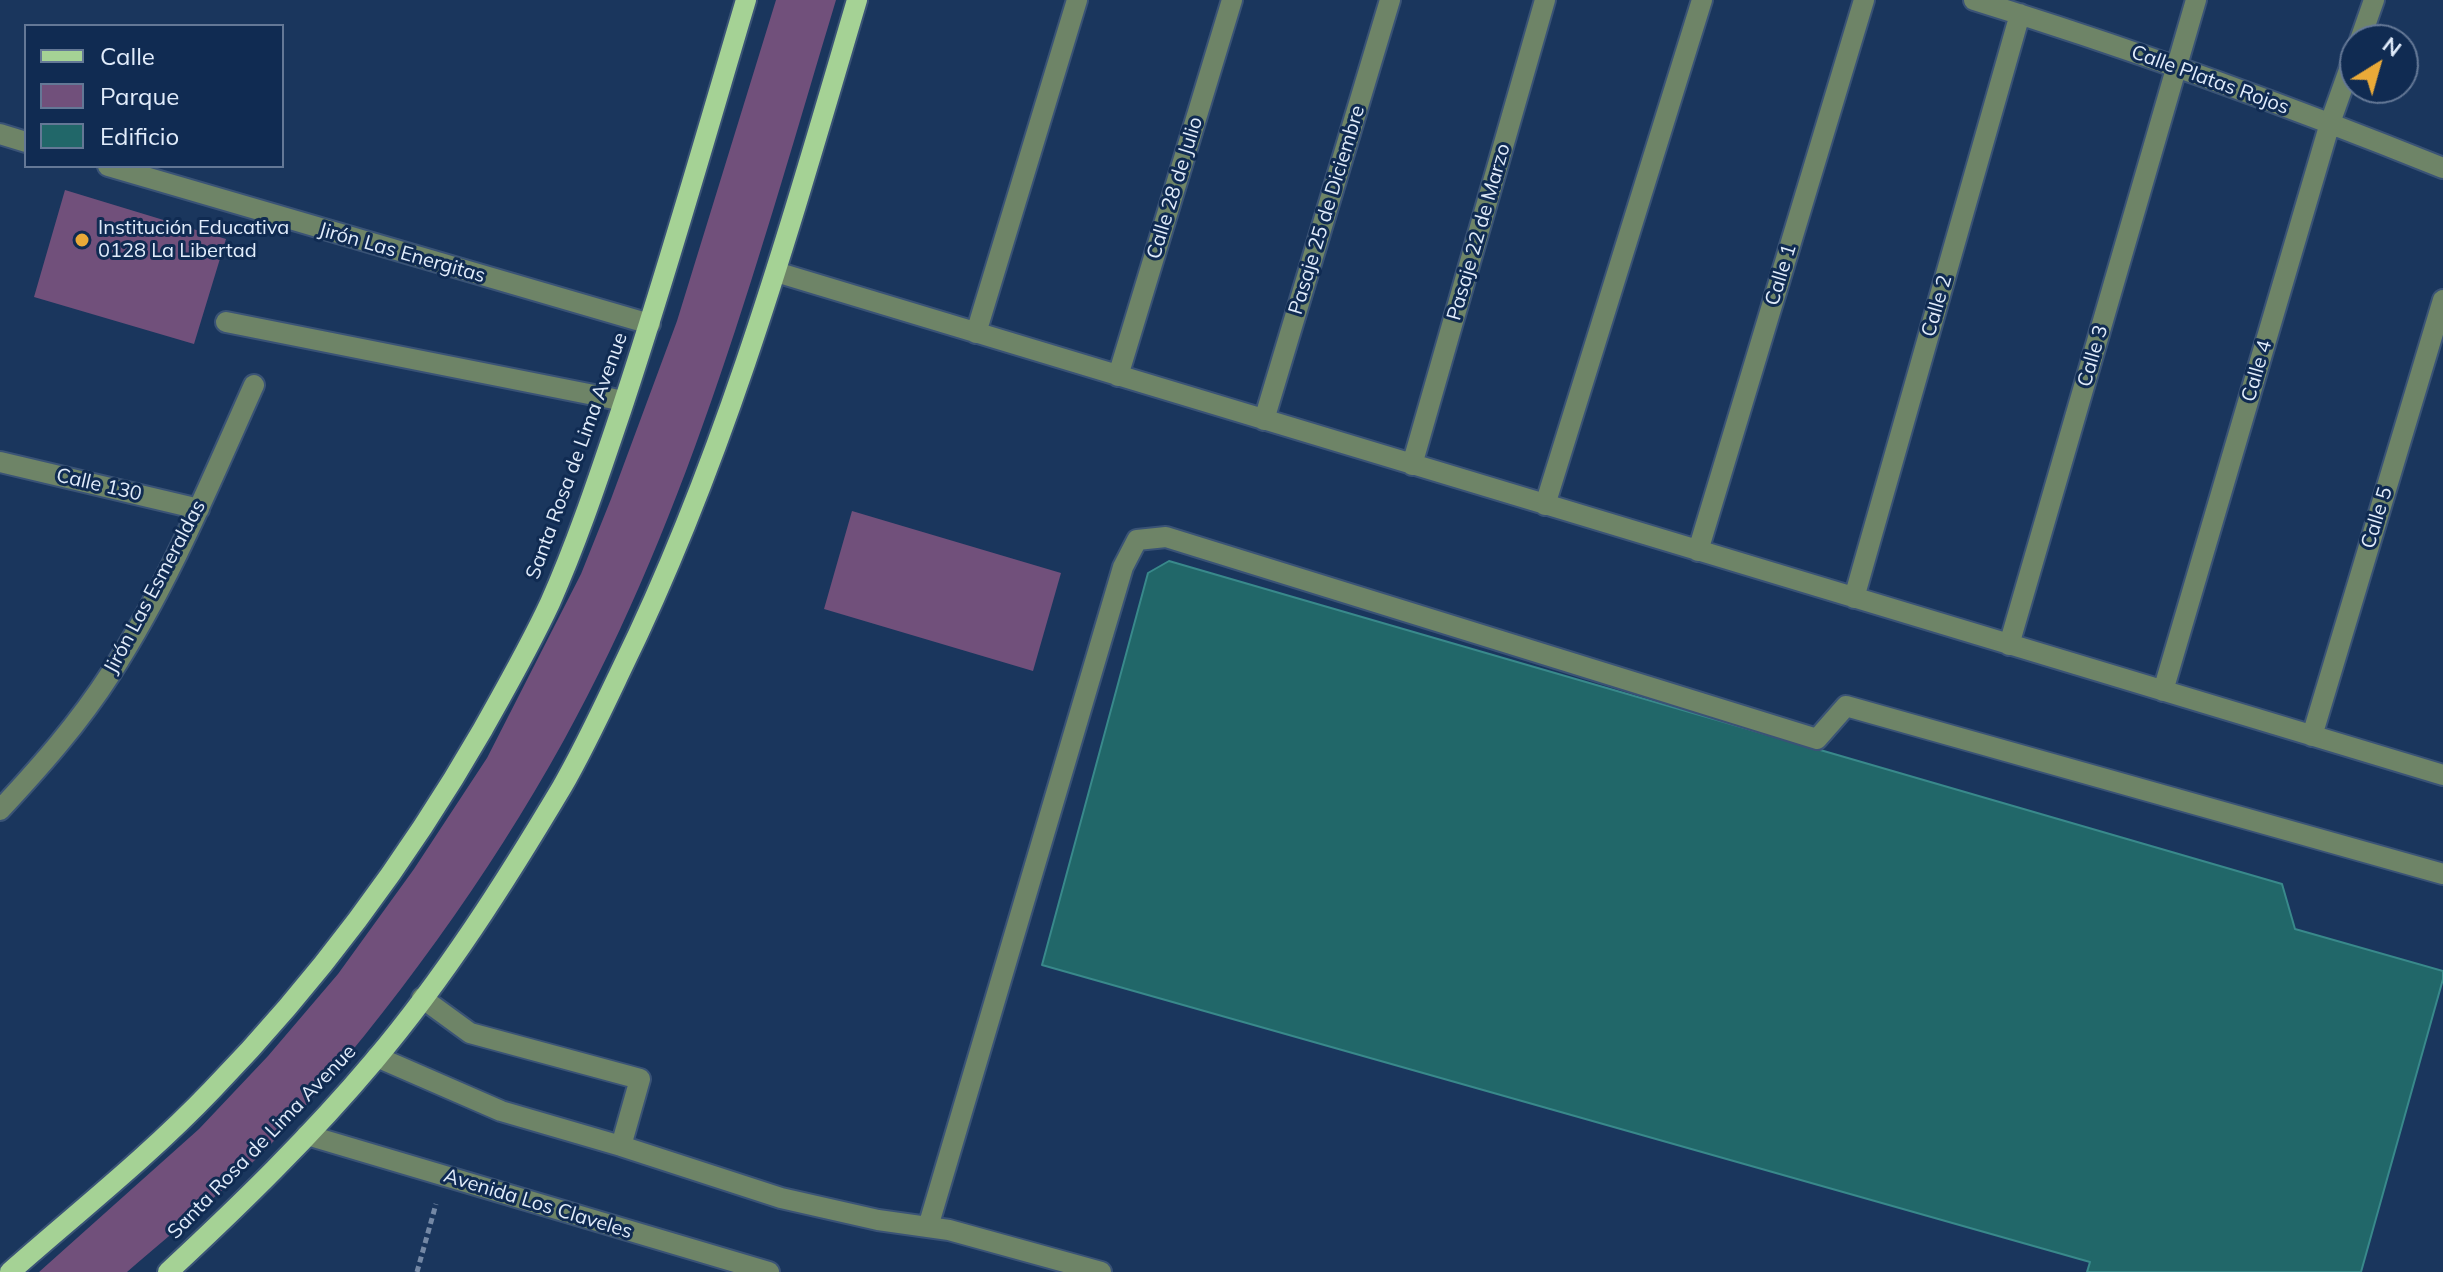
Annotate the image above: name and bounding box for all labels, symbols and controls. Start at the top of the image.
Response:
legend [24,24,284,168]
north arrow [2339,24,2419,104]
text: N [2377,30,2407,63]
street label: Calle Platas Rojos [2128,40,2292,120]
text: Calle [100,41,155,71]
text: Parque [100,81,179,111]
street label: Pasaje 25 de Diciembre [1284,103,1370,317]
street label: Calle 28 de Julio [1142,114,1208,262]
text: Edificio [100,121,179,151]
street label: Pasaje 22 de Marzo [1442,141,1516,323]
place label: Institución Educativa 0128 La Libertad [98,216,289,263]
street label: Jirón Las Energitas [316,218,488,288]
marker: Institución Educativa 0128 La Libertad [73,231,91,249]
street label: Calle 1 [1760,241,1802,309]
street label: Calle 2 [1917,272,1957,340]
street label: Calle 3 [2073,322,2113,390]
street label: Santa Rosa de Lima Avenue [521,329,633,583]
street label: Calle 4 [2237,337,2277,405]
street label: Calle 130 [54,464,144,506]
street label: Calle 5 [2356,484,2398,552]
street label: Jirón Las Esmeraldas [99,496,211,678]
street label: Santa Rosa de Lima Avenue [163,1040,361,1244]
street label: Avenida Los Claveles [441,1164,635,1244]

